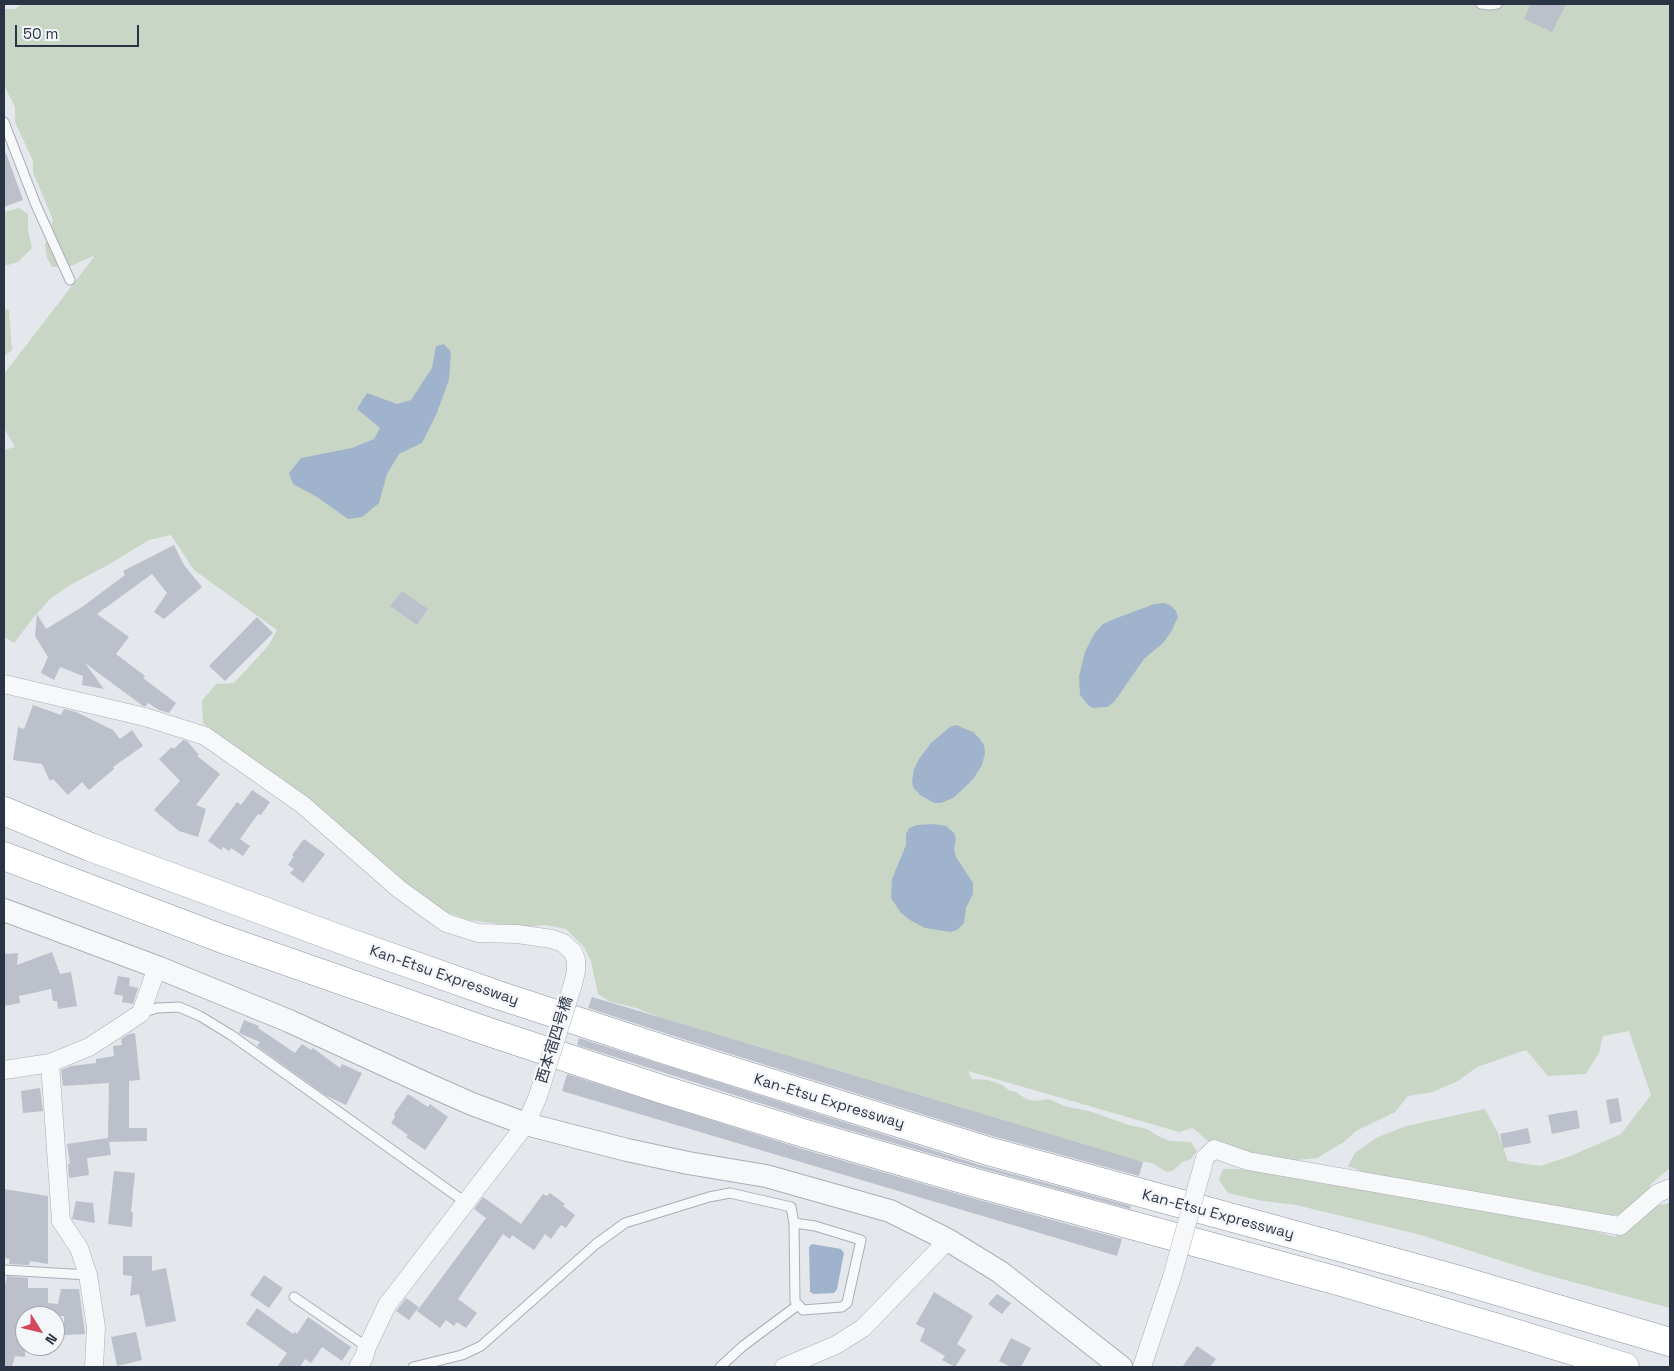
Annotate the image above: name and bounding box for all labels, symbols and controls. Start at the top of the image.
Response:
scale bar [18,15,141,47]
text: 50 m [23,24,58,43]
street label: Kan-Etsu Expressway [367,942,521,1010]
street label: 西本宿四号橋 [533,994,577,1086]
street label: Kan-Etsu Expressway [752,1071,906,1133]
street label: Kan-Etsu Expressway [1140,1186,1296,1244]
north arrow [15,1306,65,1356]
text: N [41,1330,61,1348]

